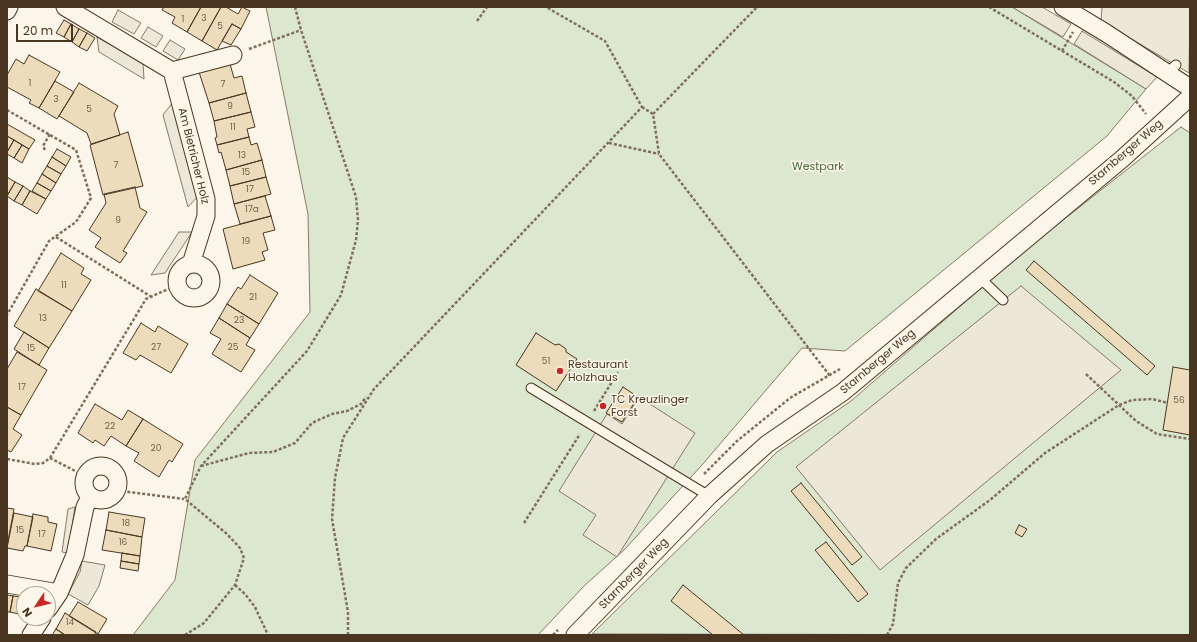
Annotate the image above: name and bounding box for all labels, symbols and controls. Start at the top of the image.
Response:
house number: 3 [201,14,207,24]
house number: 1 [182,15,184,25]
scale bar [18,16,75,42]
text: 20 m [23,22,53,39]
house number: 5 [217,22,223,32]
house number: 1 [29,79,31,89]
house number: 7 [221,80,225,90]
house number: 3 [53,95,59,105]
house number: 9 [227,102,233,112]
house number: 5 [86,105,92,115]
street label: Am Bietricher Holz [175,107,211,205]
street label: Starnberger Weg [1086,117,1166,189]
house number: 11 [230,123,236,133]
house number: 13 [238,151,246,161]
park label: Westpark [792,160,844,174]
house number: 7 [114,161,118,171]
house number: 15 [242,168,250,178]
house number: 17 [246,185,254,195]
house number: 17a [245,205,259,215]
house number: 9 [115,216,121,226]
house number: 19 [242,237,250,247]
house number: 11 [61,281,67,291]
house number: 21 [249,293,257,303]
house number: 13 [39,314,47,324]
house number: 23 [234,316,244,326]
street label: Starnberger Weg [838,327,918,397]
house number: 27 [151,343,161,353]
house number: 25 [228,343,238,353]
house number: 15 [27,344,35,354]
house number: 51 [542,357,550,367]
place label: Restaurant Holzhaus [568,358,628,384]
marker: Restaurant Holzhaus [555,366,565,376]
house number: 17 [18,383,26,393]
place label: TC Kreuzlinger Forst [611,393,689,419]
house number: 56 [1173,396,1185,406]
marker: TC Kreuzlinger Forst [598,401,608,411]
house number: 22 [105,422,115,432]
house number: 20 [151,444,161,454]
house number: 18 [122,519,130,529]
house number: 15 [16,526,24,536]
house number: 17 [38,530,46,540]
street label: Starnberger Weg [597,536,671,612]
house number: 16 [119,538,127,548]
north arrow [16,586,56,626]
text: N [18,604,36,620]
house number: 14 [66,618,74,628]

